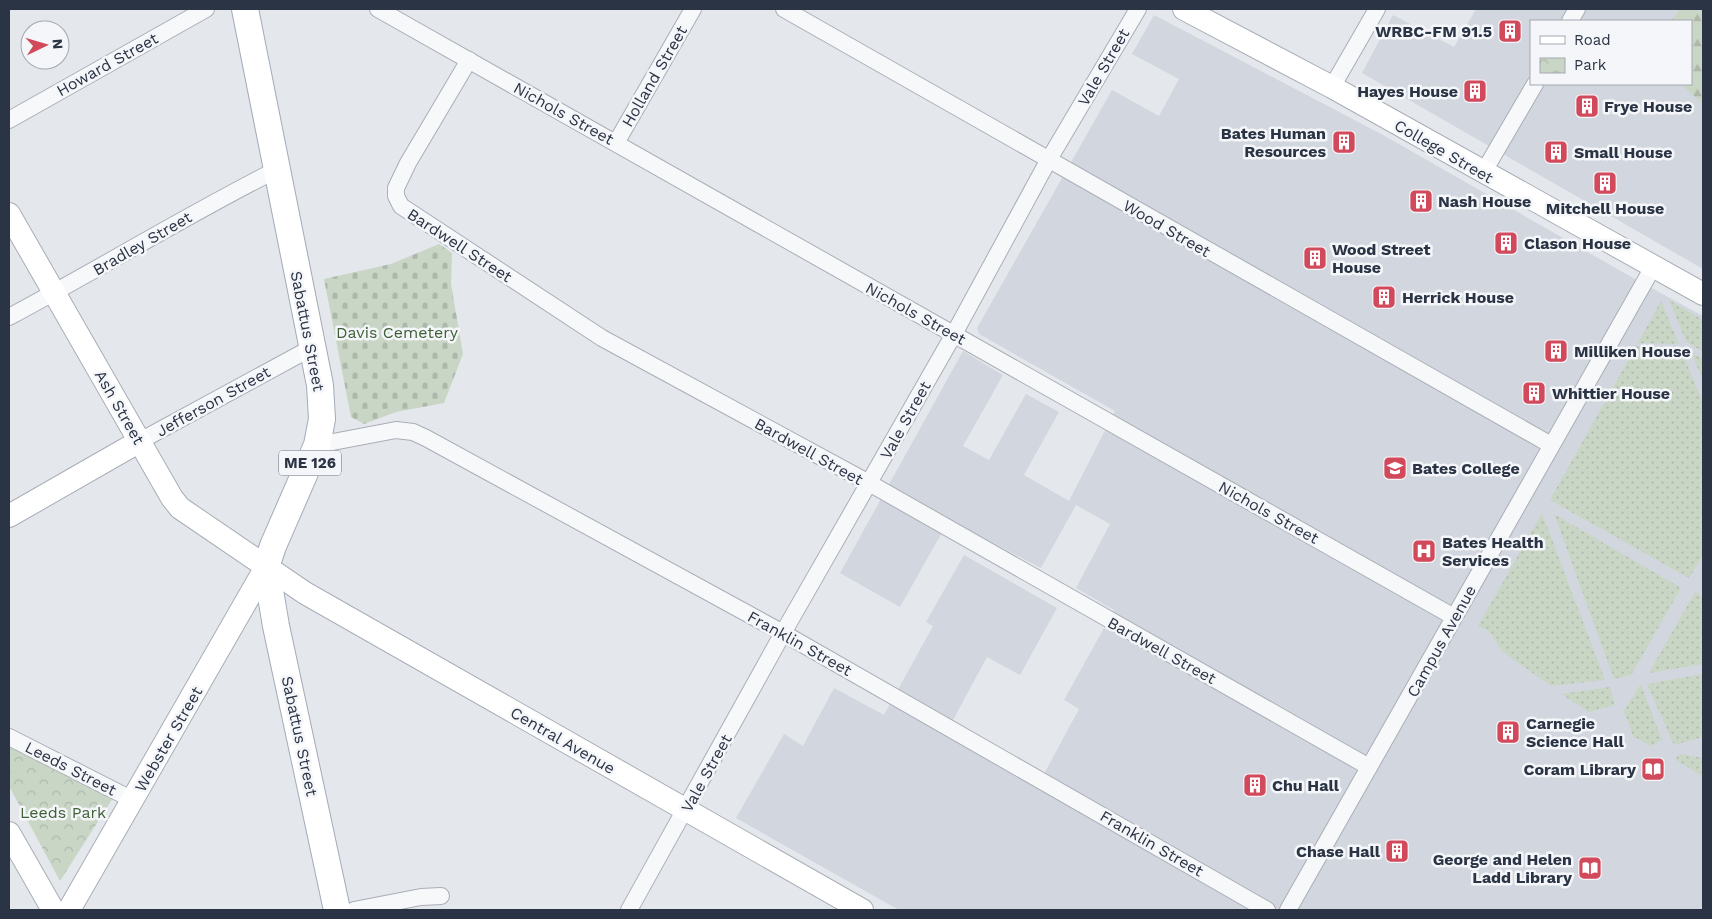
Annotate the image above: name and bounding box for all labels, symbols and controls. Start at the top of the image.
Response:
building icon: WRBC-FM 91.5 [1497,18,1523,44]
north arrow [20,20,70,70]
legend [1530,20,1692,85]
street label: Holland Street [618,22,691,130]
place label: WRBC-FM 91.5 [1375,22,1492,41]
street label: Vale Street [1074,25,1133,109]
street label: Howard Street [53,29,162,100]
text: Road [1574,31,1611,49]
text: N [50,38,66,50]
text: Park [1574,56,1607,74]
street label: Nichols Street [510,78,617,149]
building icon: Hayes House [1462,78,1488,104]
place label: Hayes House [1357,82,1458,101]
building icon: Frye House [1574,93,1600,119]
place label: Frye House [1604,97,1692,116]
street label: College Street [1391,115,1497,188]
place label: Bates Human Resources [1221,124,1326,161]
building icon: Bates Human Resources [1331,129,1357,155]
building icon: Small House [1543,139,1569,165]
place label: Small House [1574,143,1672,162]
building icon: Mitchell House [1592,170,1618,196]
building icon: Nash House [1408,188,1434,214]
place label: Nash House [1438,192,1531,211]
street label: Wood Street [1120,196,1214,261]
place label: Mitchell House [1546,199,1664,218]
street label: Bardwell Street [404,204,516,286]
street label: Bradley Street [89,207,195,279]
building icon: Clason House [1493,230,1519,256]
place label: Clason House [1524,234,1631,253]
place label: Wood Street House [1332,240,1430,277]
building icon: Wood Street House [1302,245,1328,271]
street label: Sabattus Street [287,269,329,393]
street label: Nichols Street [862,278,969,349]
building icon: Herrick House [1371,284,1397,310]
place label: Herrick House [1402,288,1514,307]
park label: Davis Cemetery [336,323,459,342]
building icon: Milliken House [1543,338,1569,364]
place label: Milliken House [1574,342,1691,361]
street label: Jefferson Street [153,362,274,441]
street label: Ash Street [91,367,149,448]
street label: Vale Street [876,378,935,463]
building icon: Whittier House [1521,380,1547,406]
place label: Whittier House [1552,384,1670,403]
street label: Bardwell Street [751,414,867,489]
road number: ME 126 [279,450,341,476]
school or university icon: Bates College [1382,455,1408,481]
place label: Bates College [1412,459,1520,478]
street label: Nichols Street [1215,477,1322,548]
place label: Bates Health Services [1442,533,1544,570]
hospital icon: Bates Health Services [1411,538,1437,564]
street label: Campus Avenue [1403,582,1480,701]
street label: Franklin Street [744,607,855,680]
street label: Bardwell Street [1104,613,1220,688]
street label: Sabattus Street [278,674,322,798]
street label: Webster Street [131,683,206,795]
street label: Central Avenue [507,703,619,778]
place label: Carnegie Science Hall [1526,714,1624,751]
building icon: Carnegie Science Hall [1495,719,1521,745]
street label: Vale Street [677,731,736,816]
street label: Leeds Street [22,737,120,800]
library icon: Coram Library [1640,756,1666,782]
place label: Coram Library [1524,760,1637,779]
building icon: Chu Hall [1242,772,1268,798]
place label: Chu Hall [1272,776,1340,795]
park label: Leeds Park [20,803,106,822]
street label: Franklin Street [1097,806,1207,881]
building icon: Chase Hall [1384,838,1410,864]
place label: Chase Hall [1296,842,1381,861]
place label: George and Helen Ladd Library [1433,850,1573,887]
library icon: George and Helen Ladd Library [1577,855,1603,881]

